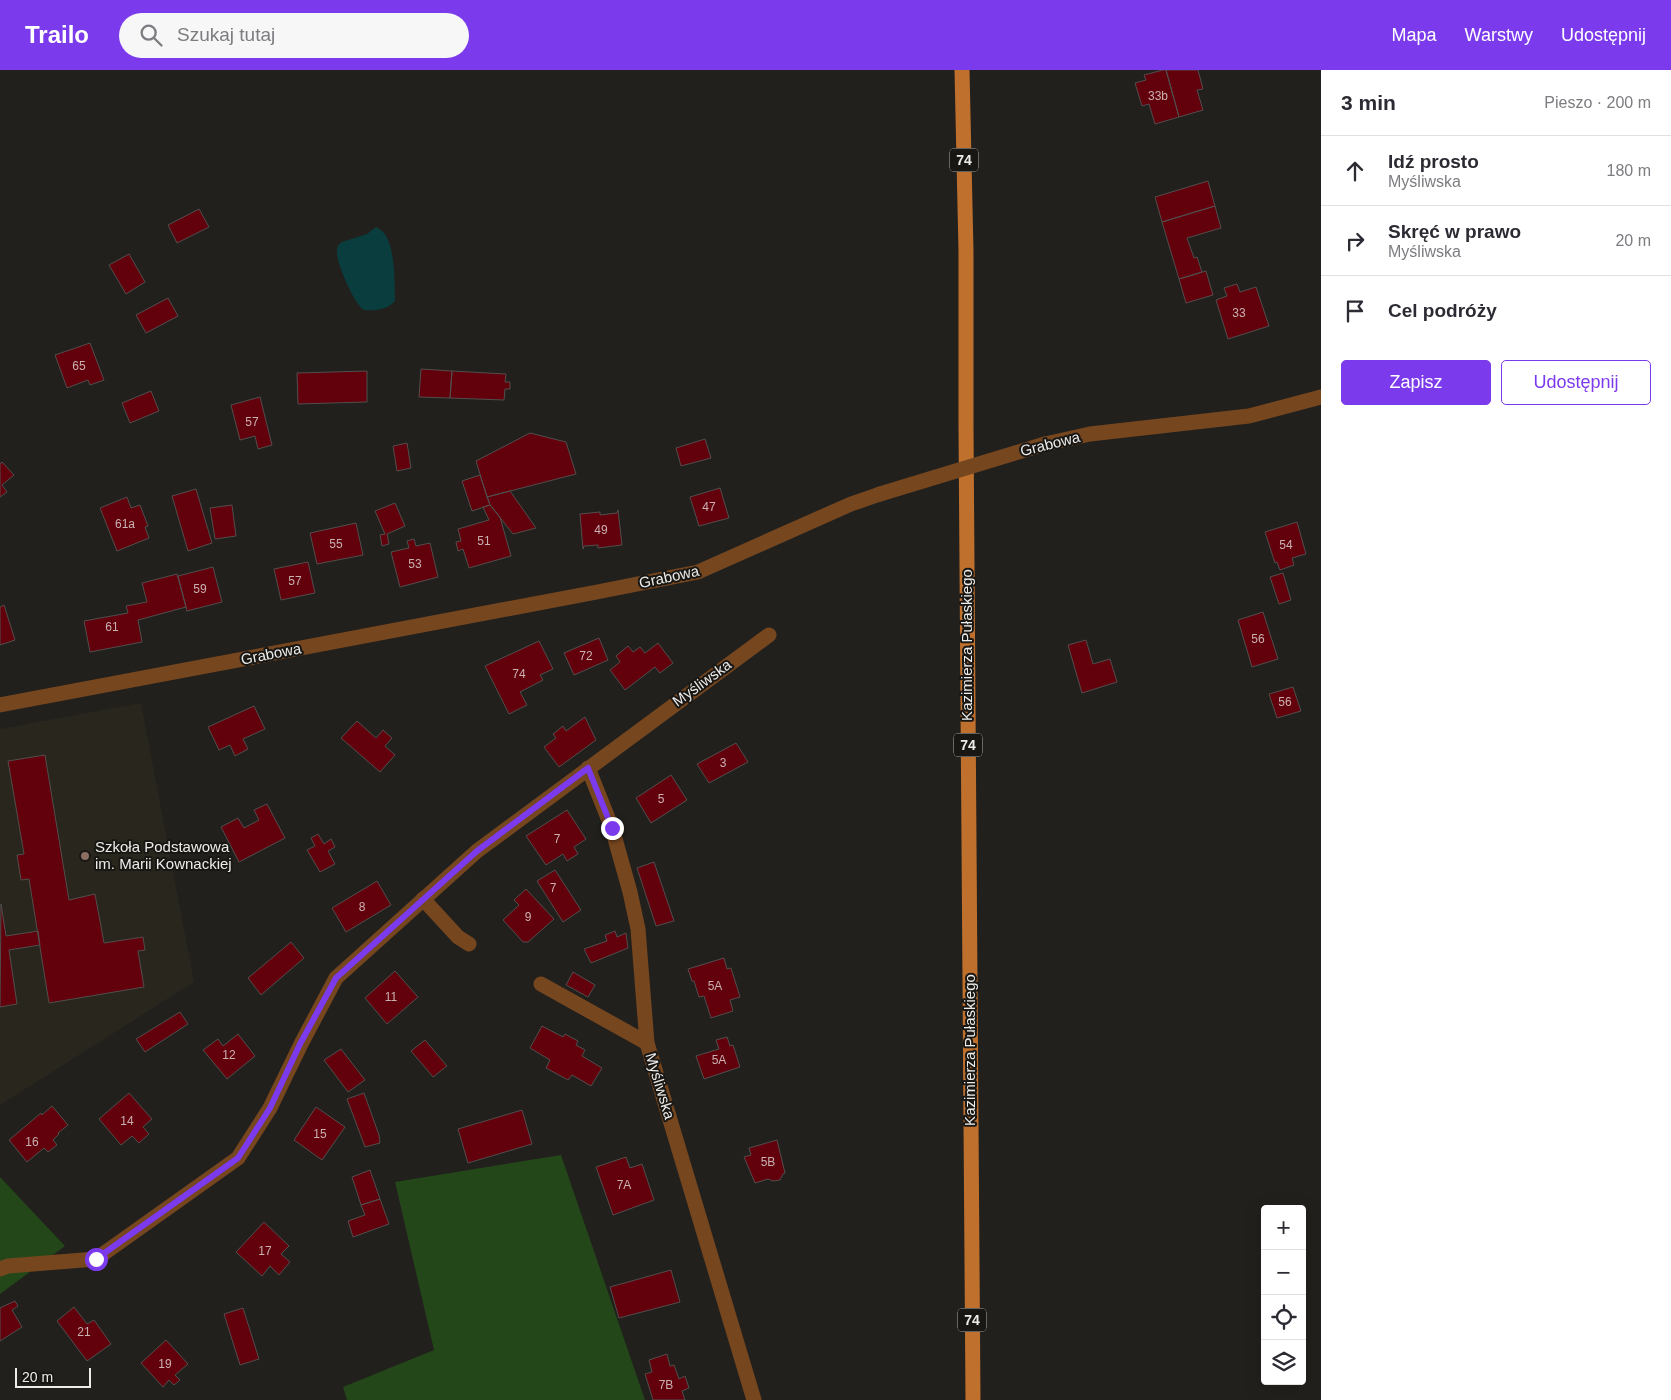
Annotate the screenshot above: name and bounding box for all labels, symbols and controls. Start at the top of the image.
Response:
search box [119,13,469,58]
text: Trailo [25,21,89,48]
icon: search [137,21,165,49]
text: Szukaj tutaj [177,24,275,45]
text: Mapa [1392,25,1437,45]
text: Warstwy [1465,25,1533,45]
text: Udostępnij [1561,25,1646,45]
house number: 33b [1148,89,1168,103]
text: 3 min [1341,91,1396,114]
text: Pieszo · 200 m [1544,94,1651,111]
road number: 74 [950,148,978,172]
text: Idź prosto [1388,151,1479,172]
icon: ahead [1341,157,1369,185]
text: 180 m [1607,162,1651,179]
text: Myśliwska [1388,173,1461,190]
text: Skręć w prawo [1388,221,1521,242]
icon: right [1341,227,1369,255]
text: 20 m [1615,232,1651,249]
text: Myśliwska [1388,243,1461,260]
icon: arrive [1341,297,1369,325]
text: Cel podróży [1388,300,1497,321]
house number: 33 [1232,306,1246,320]
house number: 65 [72,359,86,373]
button: Zapisz [1341,360,1491,405]
button: Udostępnij [1501,360,1651,405]
house number: 57 [245,415,259,429]
street label: Grabowa [1018,428,1082,459]
house number: 47 [702,500,716,514]
house number: 61a [115,517,135,531]
house number: 49 [594,523,608,537]
house number: 51 [477,534,491,548]
house number: 55 [329,537,343,551]
house number: 54 [1279,538,1293,552]
house number: 53 [408,557,422,571]
street label: Grabowa [637,562,701,591]
street label: Kazimierza Pułaskiego [958,569,975,721]
house number: 57 [288,574,302,588]
house number: 59 [193,582,207,596]
house number: 61 [105,620,119,634]
house number: 56 [1251,632,1265,646]
street label: Grabowa [239,639,303,668]
house number: 72 [579,649,593,663]
street label: Myśliwska [669,655,735,710]
house number: 74 [512,667,526,681]
house number: 56 [1278,695,1292,709]
road number: 74 [954,734,982,756]
house number: 3 [720,756,727,770]
house number: 5 [658,792,665,806]
route end [601,817,624,840]
house number: 7 [554,832,561,846]
place label: Szkoła Podstawowa im. Marii Kownackiej [95,838,232,872]
marker: Szkoła Podstawowa im. Marii Kownackiej [79,850,91,862]
house number: 7 [550,881,557,895]
house number: 8 [359,900,366,914]
house number: 9 [525,910,532,924]
street label: Kazimierza Pułaskiego [961,974,978,1126]
house number: 5A [708,979,722,993]
house number: 11 [385,990,398,1004]
house number: 12 [222,1048,236,1062]
street label: Myśliwska [642,1051,679,1122]
house number: 5A [712,1053,726,1067]
house number: 14 [120,1114,134,1128]
house number: 15 [313,1127,327,1141]
house number: 16 [25,1135,39,1149]
house number: 5B [761,1155,775,1169]
house number: 7A [617,1178,631,1192]
map controls [1261,1205,1306,1385]
button: + [1261,1205,1306,1250]
house number: 17 [258,1244,272,1258]
route start [85,1248,108,1271]
button: − [1261,1250,1306,1295]
button: locate [1261,1295,1306,1340]
road number: 74 [958,1308,986,1332]
house number: 21 [77,1325,91,1339]
button: layers [1261,1340,1306,1385]
house number: 19 [158,1357,172,1371]
scale bar [15,1365,91,1388]
text: 20 m [22,1369,53,1385]
house number: 7B [659,1378,673,1392]

